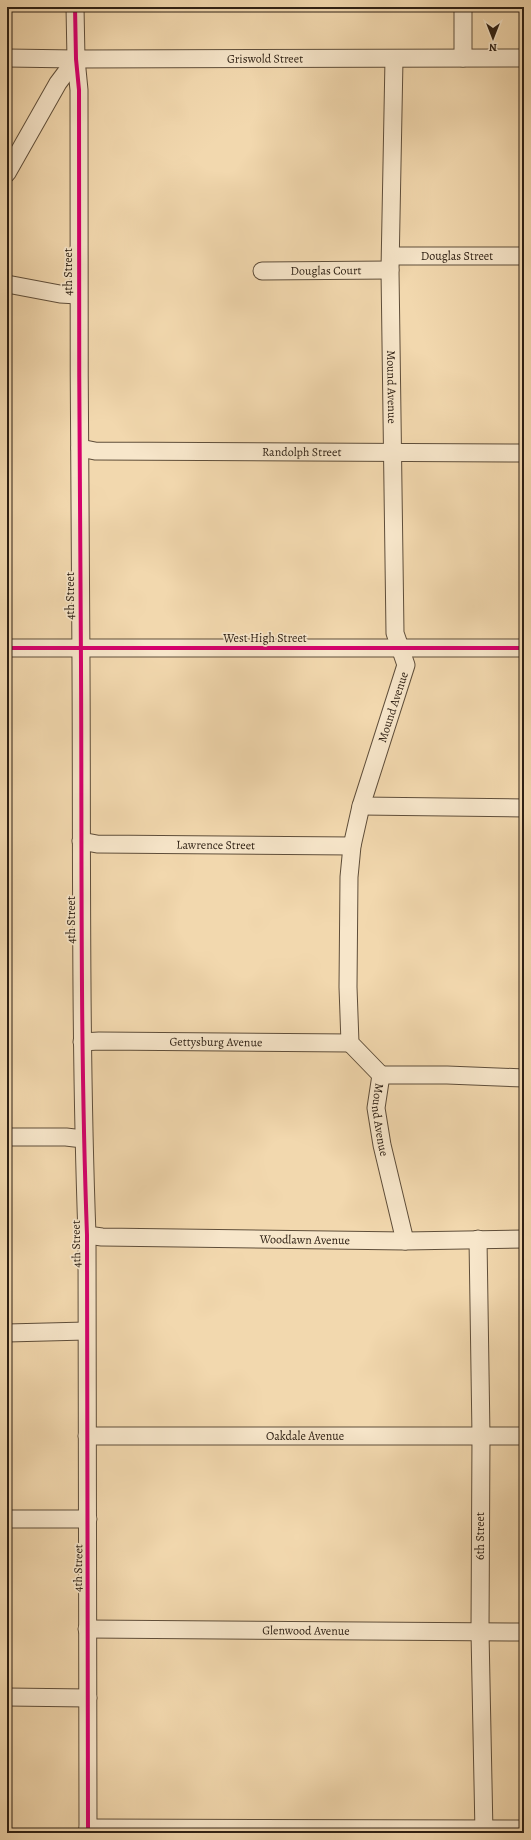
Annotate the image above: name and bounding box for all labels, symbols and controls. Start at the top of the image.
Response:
north arrow [473,18,513,58]
text: N [489,40,497,55]
street label: Griswold Street [227,50,303,67]
street label: 4th Street [60,248,76,296]
street label: Douglas Street [421,248,493,264]
street label: Douglas Court [290,262,362,279]
street label: Mound Avenue [383,350,400,424]
street label: Randolph Street [262,444,341,460]
street label: 4th Street [62,572,78,620]
street label: West High Street [222,630,307,646]
street label: Mound Avenue [374,670,412,744]
street label: Lawrence Street [176,837,255,853]
street label: 4th Street [63,896,79,944]
street label: Gettysburg Avenue [170,1034,262,1050]
street label: Mound Avenue [368,1082,392,1158]
street label: 4th Street [68,1220,84,1268]
street label: Woodlawn Avenue [259,1231,350,1248]
street label: Oakdale Avenue [266,1428,344,1444]
street label: 6th Street [472,1512,488,1560]
street label: 4th Street [70,1544,86,1592]
street label: Glenwood Avenue [262,1622,350,1639]

